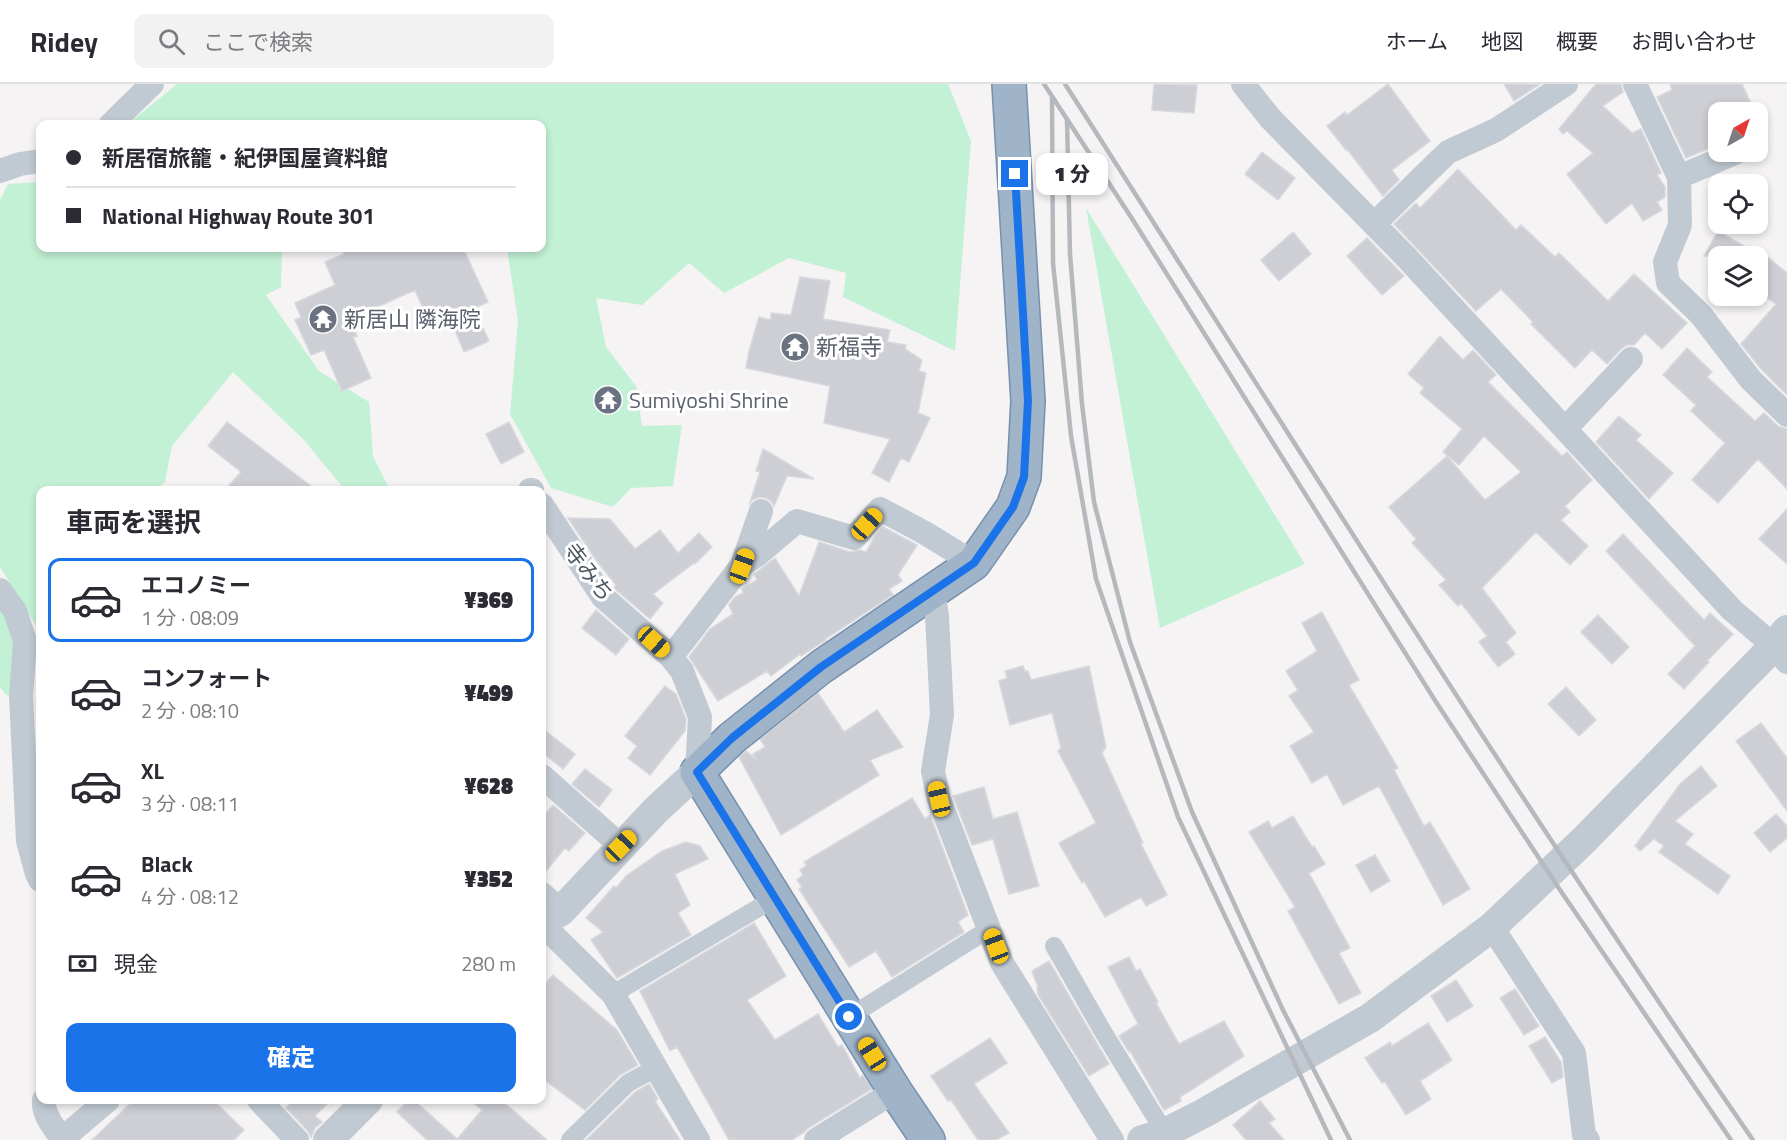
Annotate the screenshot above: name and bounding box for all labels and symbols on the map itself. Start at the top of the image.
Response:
north arrow [1708,102,1768,162]
callout: 1 分 [1036,153,1108,195]
route end [1001,160,1028,187]
place label: 新居山 隣海院 [344,302,481,336]
temple icon: 新居山 隣海院 [307,303,339,335]
place label: 新福寺 [816,330,882,364]
temple icon: 新福寺 [779,331,811,363]
place label: Sumiyoshi Shrine [629,383,789,417]
temple icon: Sumiyoshi Shrine [592,384,624,416]
car [848,505,886,543]
street label: 寺みち [556,535,622,609]
car [727,546,757,586]
car [635,623,673,661]
car [926,779,952,819]
car [602,827,640,865]
car [981,926,1011,966]
route start [835,1003,862,1030]
car [855,1034,889,1074]

